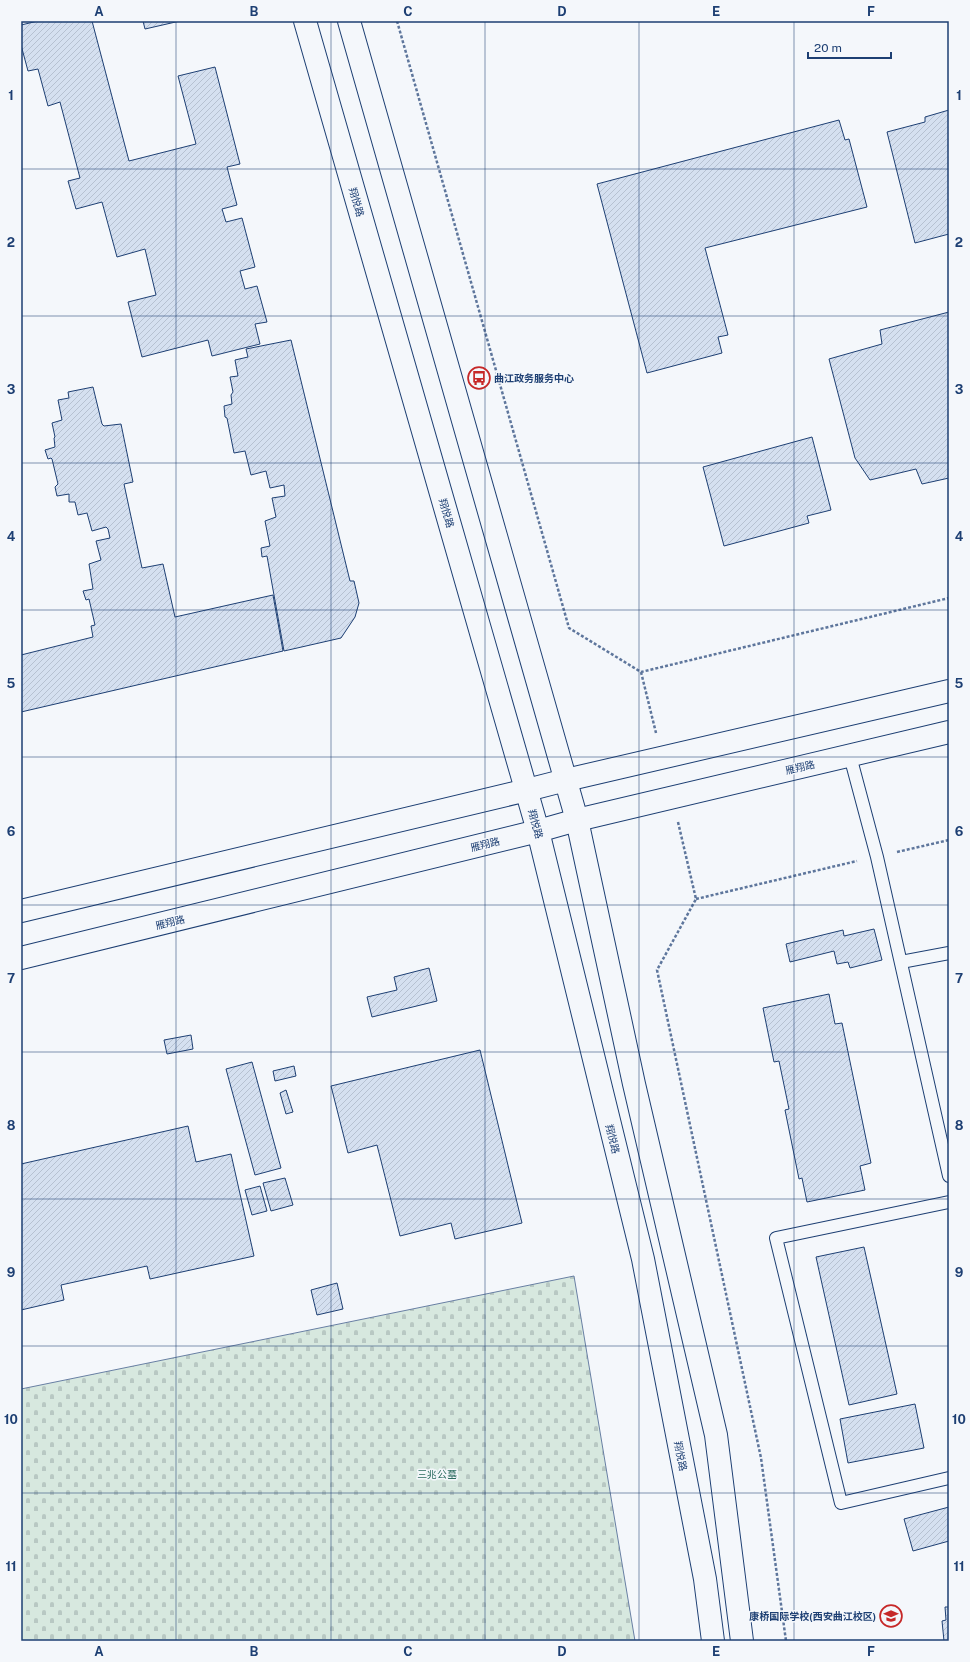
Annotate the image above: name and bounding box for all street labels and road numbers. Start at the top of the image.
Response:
street label: 翔悦路 [347,186,367,218]
street label: 翔悦路 [437,497,457,529]
street label: 雁翔路 [784,758,816,776]
street label: 翔悦路 [526,808,546,840]
street label: 雁翔路 [469,835,501,853]
street label: 雁翔路 [154,913,186,931]
street label: 翔悦路 [604,1123,622,1155]
street label: 翔悦路 [672,1440,690,1472]

